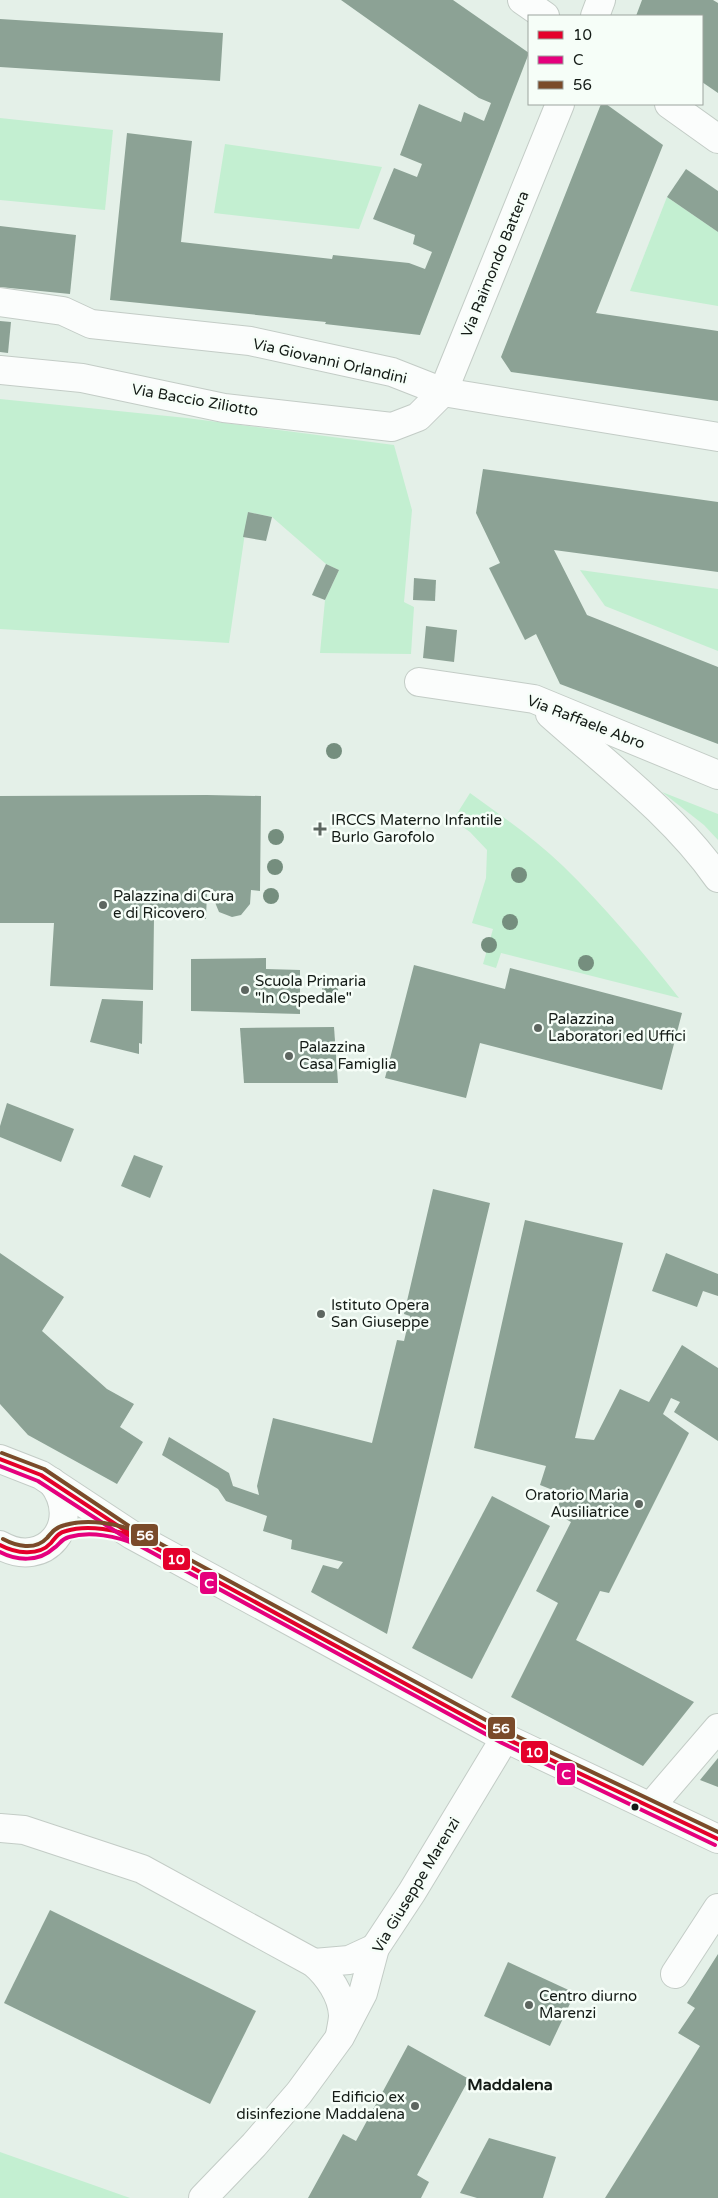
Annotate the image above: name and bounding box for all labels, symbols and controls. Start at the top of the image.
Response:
legend [528,15,703,105]
text: 10 [573,26,592,44]
text: C [573,51,583,69]
text: 56 [573,76,592,94]
street label: Via Raimondo Battera [457,188,533,340]
street label: Via Giovanni Orlandini [251,334,409,388]
street label: Via Baccio Ziliotto [130,380,260,420]
street label: Via Raffaele Abro [524,691,648,753]
place label: IRCCS Materno Infantile Burlo Garofolo [331,811,502,846]
marker: IRCCS Materno Infantile Burlo Garofolo [313,822,327,836]
place label: Palazzina di Cura e di Ricovero [113,887,234,922]
marker: Palazzina di Cura e di Ricovero [97,899,109,911]
place label: Scuola Primaria "In Ospedale" [255,972,366,1007]
marker: Scuola Primaria "In Ospedale" [239,984,251,996]
place label: Palazzina Laboratori ed Uffici [548,1010,686,1045]
marker: Palazzina Laboratori ed Uffici [532,1022,544,1034]
place label: Palazzina Casa Famiglia [299,1038,397,1073]
marker: Palazzina Casa Famiglia [283,1050,295,1062]
place label: Istituto Opera San Giuseppe [331,1296,429,1331]
marker: Istituto Opera San Giuseppe [315,1308,327,1320]
place label: Oratorio Maria Ausiliatrice [525,1486,629,1521]
marker: Oratorio Maria Ausiliatrice [633,1498,645,1510]
line badge: 56 [130,1523,159,1547]
text: 56 [136,1527,154,1544]
line badge: 10 [162,1547,191,1571]
text: 10 [167,1551,185,1568]
line badge: C [199,1571,218,1595]
text: C [204,1575,214,1592]
line badge: 56 [487,1716,516,1740]
text: 56 [492,1720,510,1737]
line badge: 10 [520,1740,549,1764]
text: 10 [525,1744,543,1761]
line badge: C [556,1762,576,1786]
text: C [561,1766,571,1783]
unlabelled marker [630,1802,640,1812]
street label: Via Giuseppe Marenzi [368,1814,464,1956]
place label: Centro diurno Marenzi [539,1987,637,2022]
marker: Centro diurno Marenzi [523,1999,535,2011]
district label: Maddalena [467,2075,553,2095]
place label: Edificio ex disinfezione Maddalena [236,2088,405,2123]
marker: Edificio ex disinfezione Maddalena [409,2100,421,2112]

